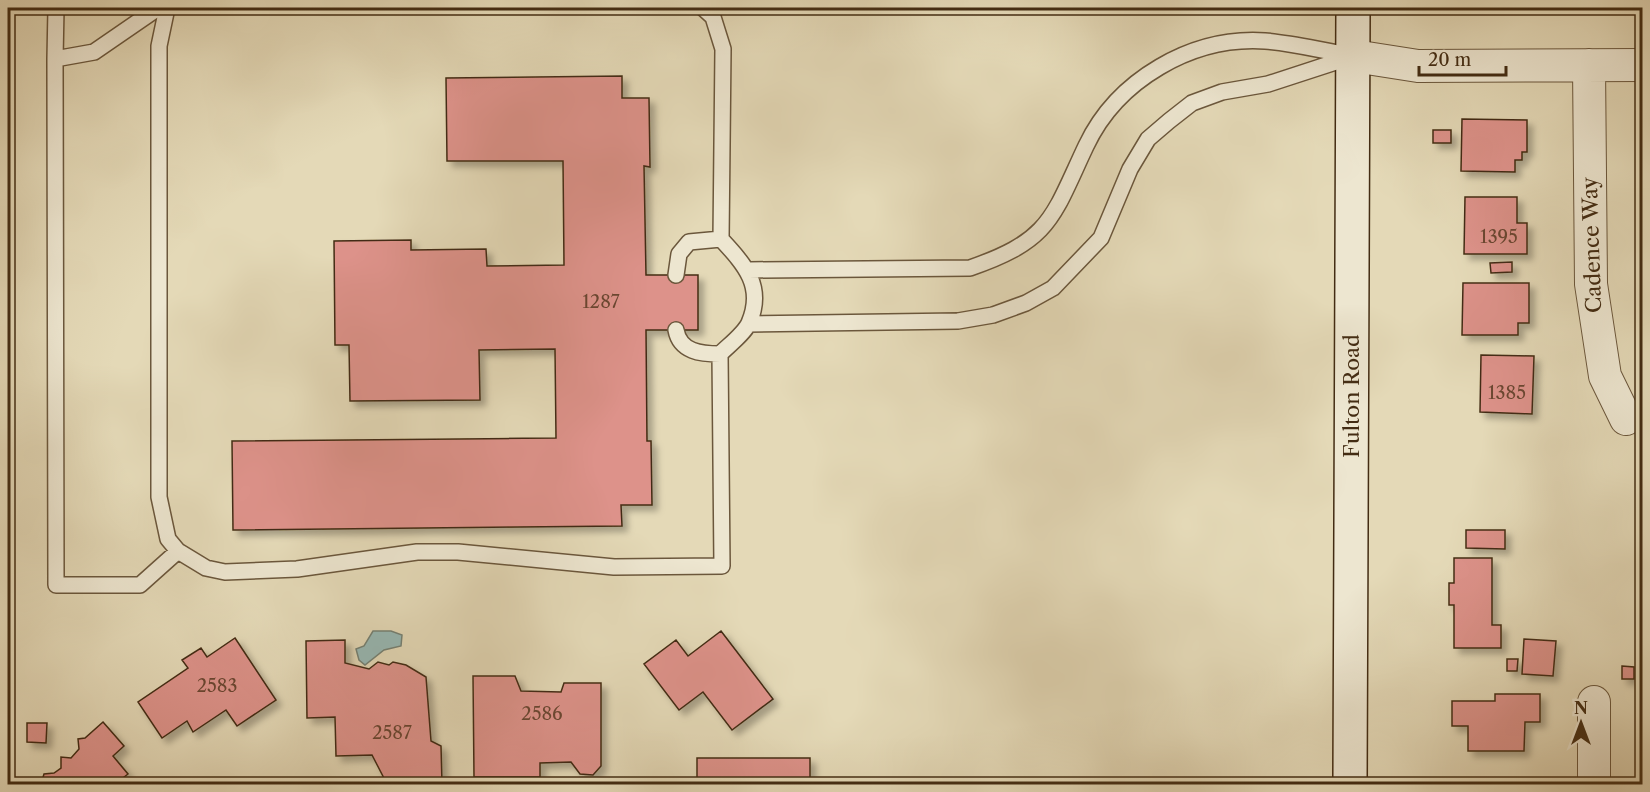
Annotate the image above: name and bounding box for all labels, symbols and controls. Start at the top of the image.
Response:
scale bar [1419,39,1506,77]
text: 20 m [1428,49,1472,71]
street label: Cadence Way [1577,176,1606,313]
house number: 1395 [1480,226,1518,248]
house number: 1287 [582,291,620,313]
street label: Fulton Road [1339,334,1364,458]
house number: 1385 [1488,382,1526,404]
house number: 2583 [197,675,237,697]
north arrow [1551,693,1611,753]
text: N [1574,698,1588,718]
house number: 2586 [521,703,563,725]
house number: 2587 [372,722,412,744]

